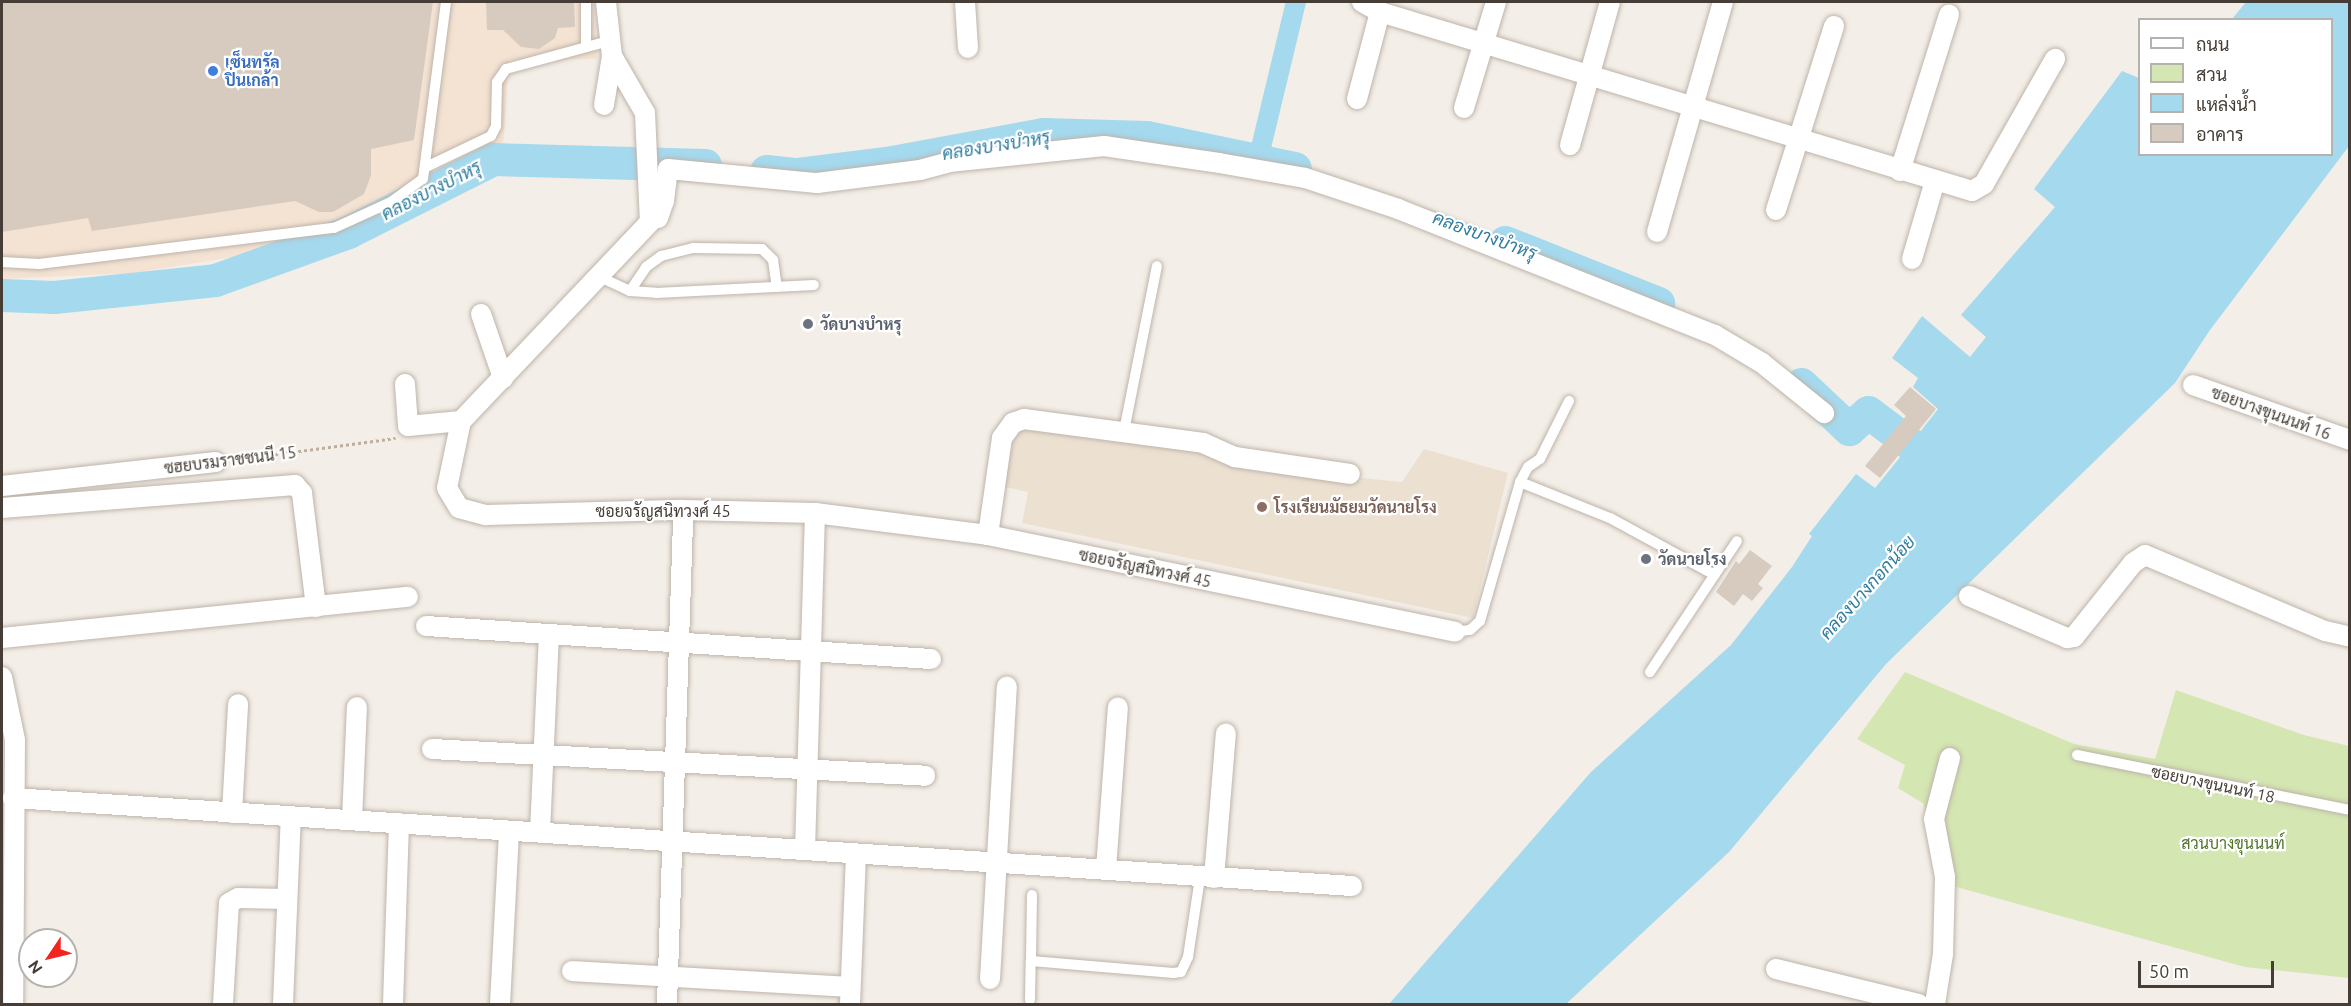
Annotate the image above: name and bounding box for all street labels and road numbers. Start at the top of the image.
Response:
street label: ซอยบางขุนนนท์ 16 [2208,382,2334,444]
street label: ซฮยบรมราชชนนี 15 [163,442,297,478]
street label: ซอยจรัญสนิทวงศ์ 45 [595,501,731,521]
street label: ซอยจรัญสนิทวงศ์ 45 [1077,545,1213,591]
street label: ซอยบางขุนนนท์ 18 [2149,762,2277,806]

